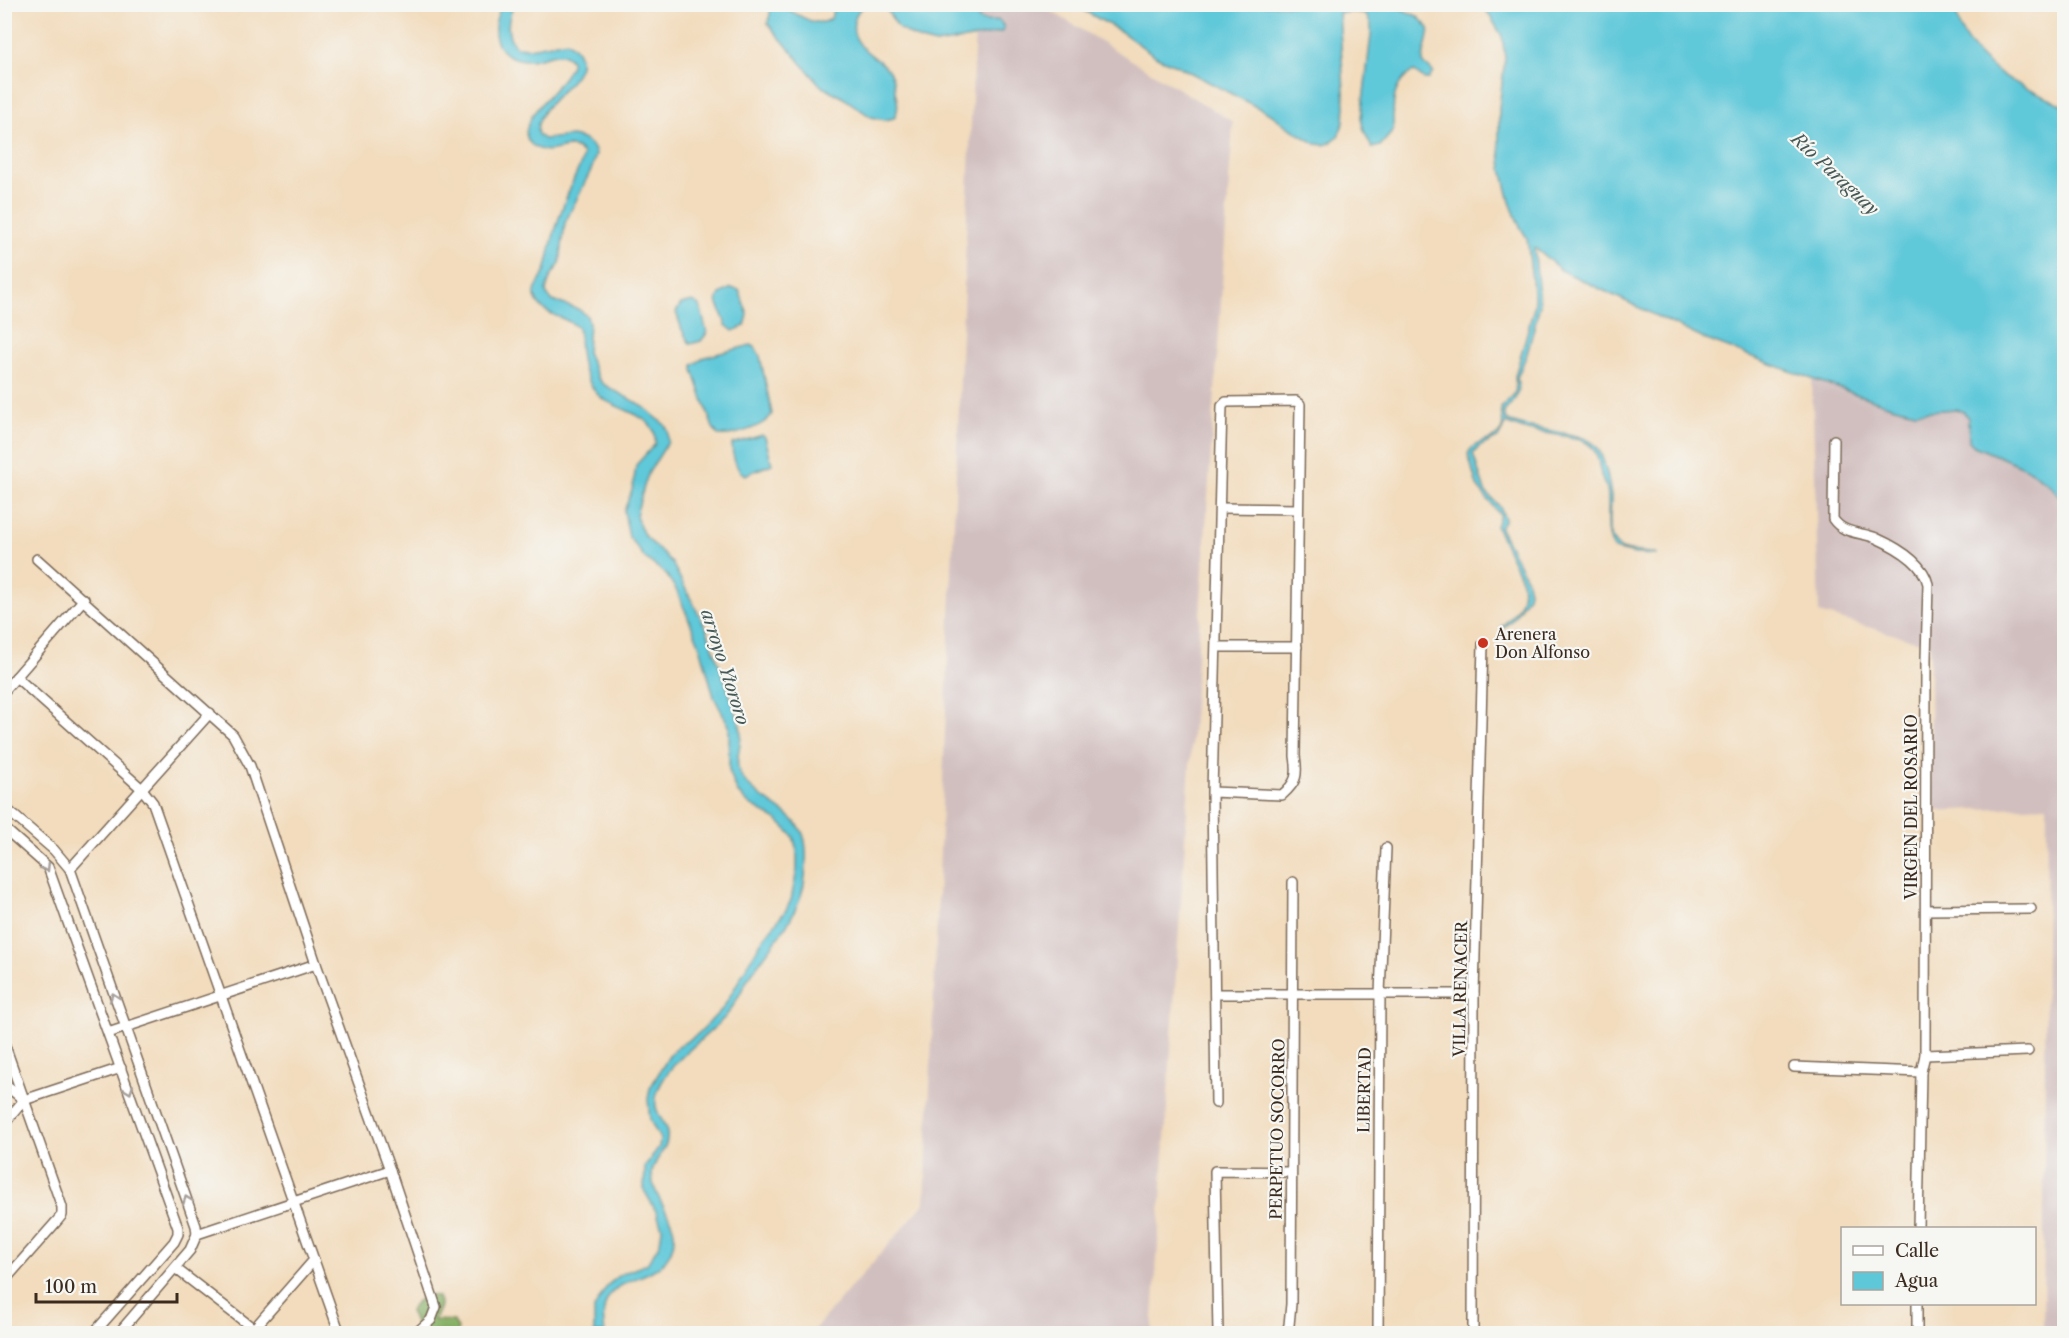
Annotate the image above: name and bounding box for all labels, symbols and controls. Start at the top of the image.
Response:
water label: Río Paraguay [1785,127,1883,220]
water label: arroyo Ytororo [696,606,754,728]
place label: Arenera Don Alfonso [1494,624,1590,662]
marker: Arenera Don Alfonso [1476,636,1490,650]
street label: VIRGEN DEL ROSARIO [1901,714,1921,901]
one-way arrow [39,862,51,872]
street label: VILLA RENACER [1449,919,1471,1058]
one-way arrow [108,992,121,1003]
street label: PERPETUO SOCORRO [1265,1038,1289,1220]
street label: LIBERTAD [1353,1047,1375,1133]
one-way arrow [121,1084,134,1095]
one-way arrow [181,1195,194,1206]
legend [1841,1227,2036,1305]
text: Calle [1895,1240,1939,1262]
scale bar [36,1266,177,1304]
text: Agua [1894,1270,1939,1292]
text: 100 m [45,1276,97,1298]

